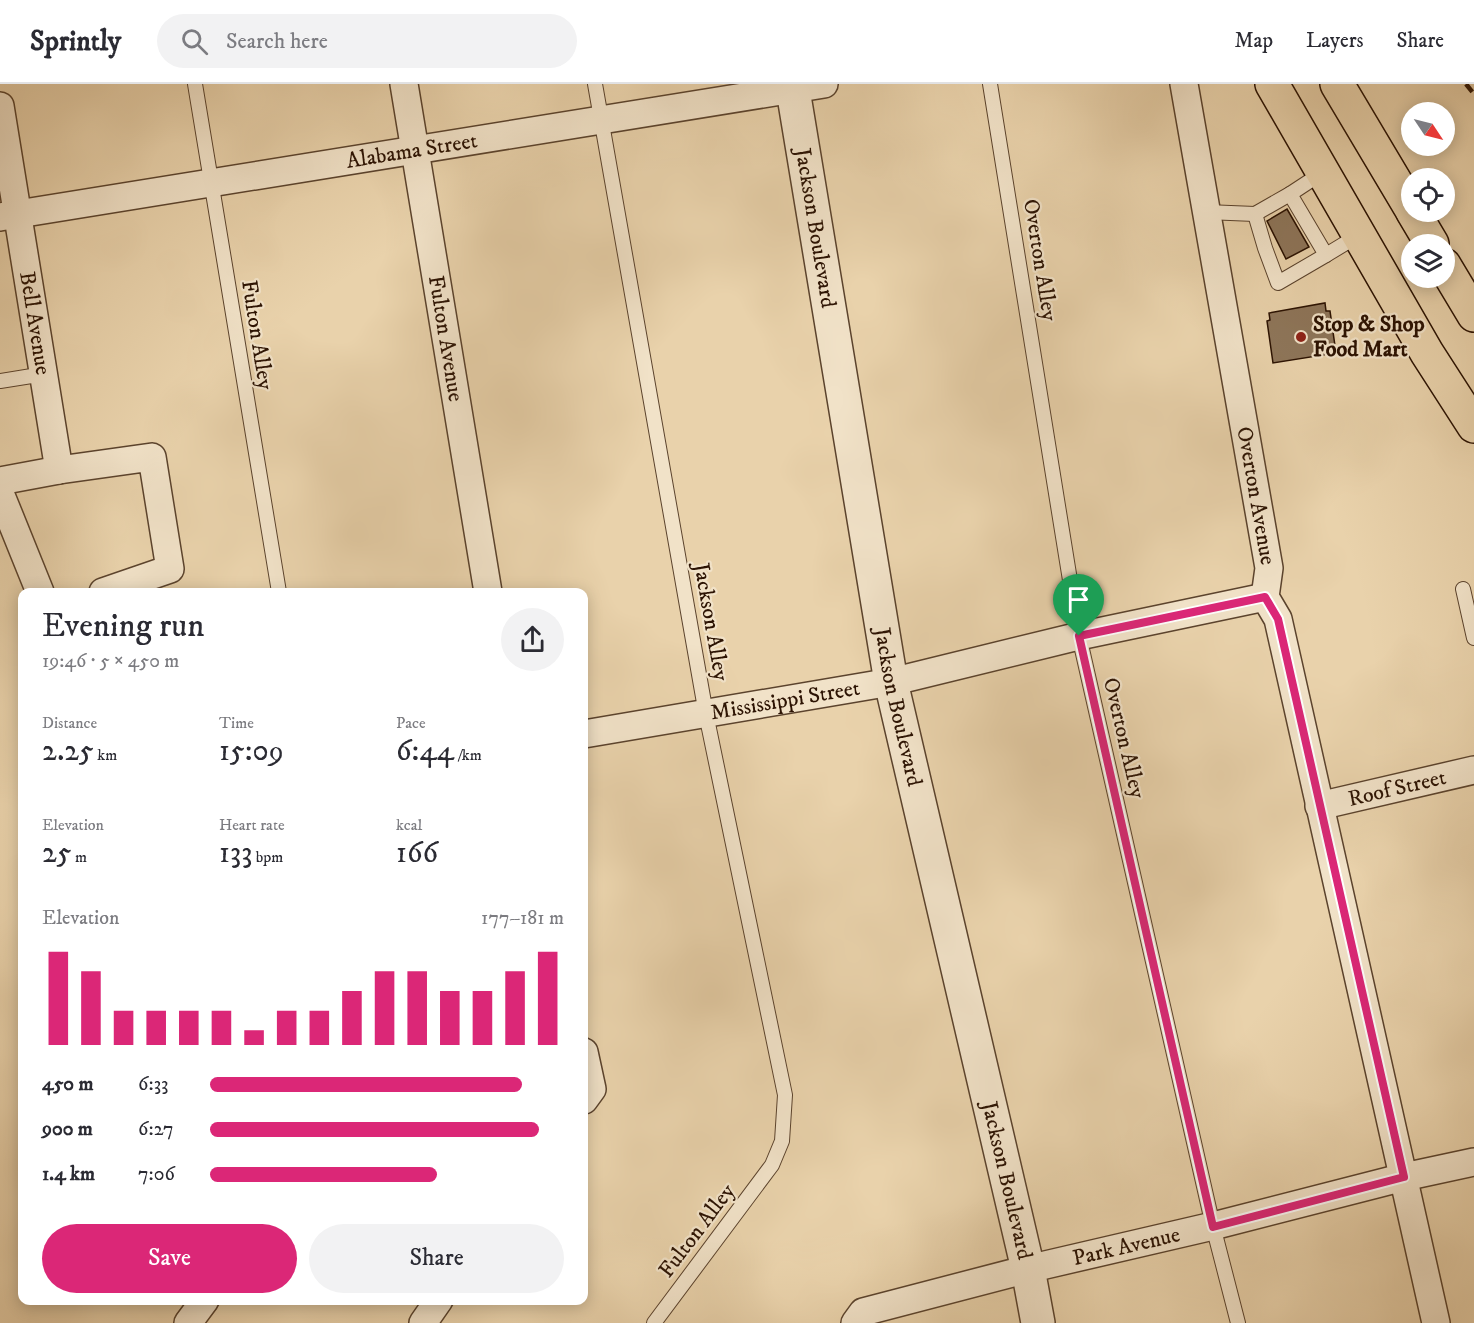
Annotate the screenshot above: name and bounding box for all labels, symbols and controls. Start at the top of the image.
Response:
search box [157,14,577,68]
text: Sprintly [30,24,121,59]
icon: search [178,25,211,58]
text: Search here [226,28,328,55]
text: Map [1234,28,1273,54]
text: Layers [1306,28,1364,54]
text: Share [1397,28,1444,54]
north arrow [1401,102,1455,156]
map controls [1401,102,1455,288]
street label: Alabama Street [344,127,479,174]
street label: Jackson Boulevard [789,144,842,310]
button: locate [1401,168,1455,222]
street label: Overton Alley [1017,197,1063,323]
button: layers [1401,234,1455,288]
street label: Bell Avenue [14,269,57,377]
street label: Fulton Avenue [422,273,470,404]
street label: Fulton Alley [235,278,279,392]
place label: Stop & Shop Food Mart [1313,311,1424,363]
marker: Stop & Shop Food Mart [1294,330,1308,344]
street label: Overton Avenue [1231,424,1282,567]
street label: Jackson Alley [687,559,735,683]
pin [1053,574,1104,636]
icon: arrive [1062,583,1095,616]
text: Evening run [42,606,204,647]
button: share [501,608,564,671]
street label: Jackson Boulevard [868,624,928,789]
text: 19:46 · 5 × 450 m [42,649,179,674]
street label: Mississippi Street [708,674,862,726]
street label: Overton Alley [1097,675,1151,802]
text: Distance [42,713,97,733]
text: Time [219,713,254,733]
text: Pace [396,713,426,733]
text: 2.25 [42,733,94,770]
text: 15:09 [219,733,284,770]
text: 6:44 [396,733,454,770]
text: km [94,745,117,765]
text: /km [454,745,482,765]
street label: Roof Street [1345,763,1449,812]
text: Elevation [42,815,104,835]
text: Heart rate [219,815,285,835]
text: kcal [396,815,422,835]
text: 25 [42,835,71,872]
text: 133 [219,835,252,872]
text: 166 [396,835,438,872]
text: m [71,847,87,867]
text: bpm [252,847,283,867]
text: Elevation [42,906,119,931]
text: 177–181 m [481,906,564,931]
text: 450 m [42,1072,93,1097]
text: 6:33 [138,1072,169,1097]
street label: Jackson Boulevard [975,1097,1039,1262]
text: 900 m [42,1117,93,1142]
text: 6:27 [138,1117,174,1142]
text: 1.4 km [42,1162,95,1187]
text: 7:06 [138,1162,175,1187]
street label: Fulton Alley [653,1178,741,1283]
street label: Park Avenue [1070,1221,1183,1272]
button: Save [42,1224,297,1293]
button: Share [309,1224,564,1293]

